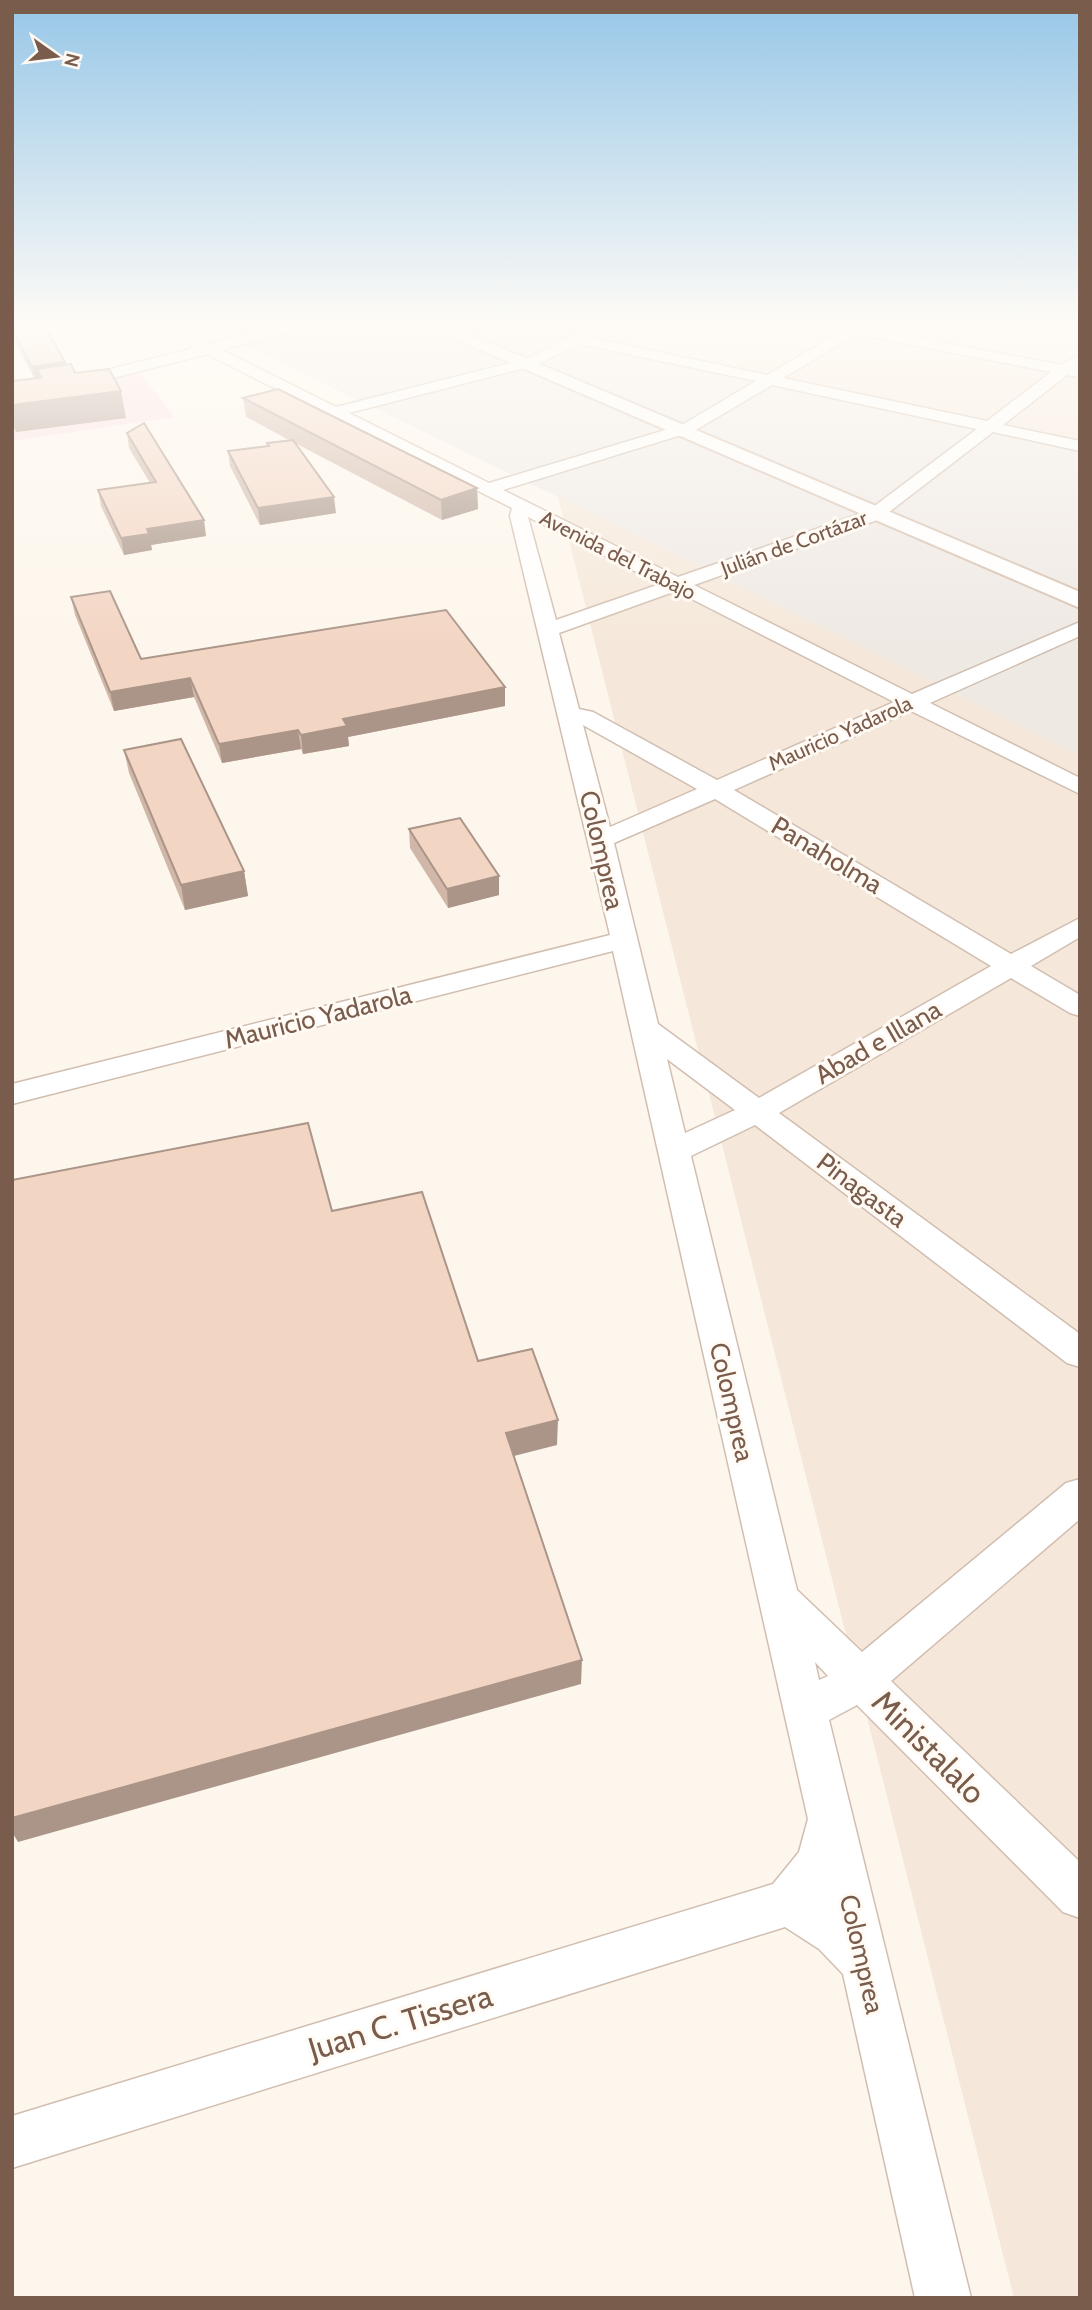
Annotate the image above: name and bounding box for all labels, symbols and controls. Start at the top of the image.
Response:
north arrow [21,21,91,91]
text: N [59,51,85,69]
street label: Avenida del Trabajo [535,505,700,606]
street label: Julián de Cortázar [717,505,871,581]
street label: Mauricio Yadarola [764,690,916,776]
street label: Colomprea [573,787,631,913]
street label: Panaholma [766,809,889,901]
street label: Mauricio Yadarola [221,978,415,1056]
street label: Abad e Illana [809,993,947,1091]
street label: Pinagasta [811,1146,914,1235]
street label: Colomprea [703,1339,761,1465]
street label: Ministalalo [864,1682,994,1812]
street label: Colomprea [833,1891,891,2017]
street label: Juan C. Tissera [302,1975,497,2069]

